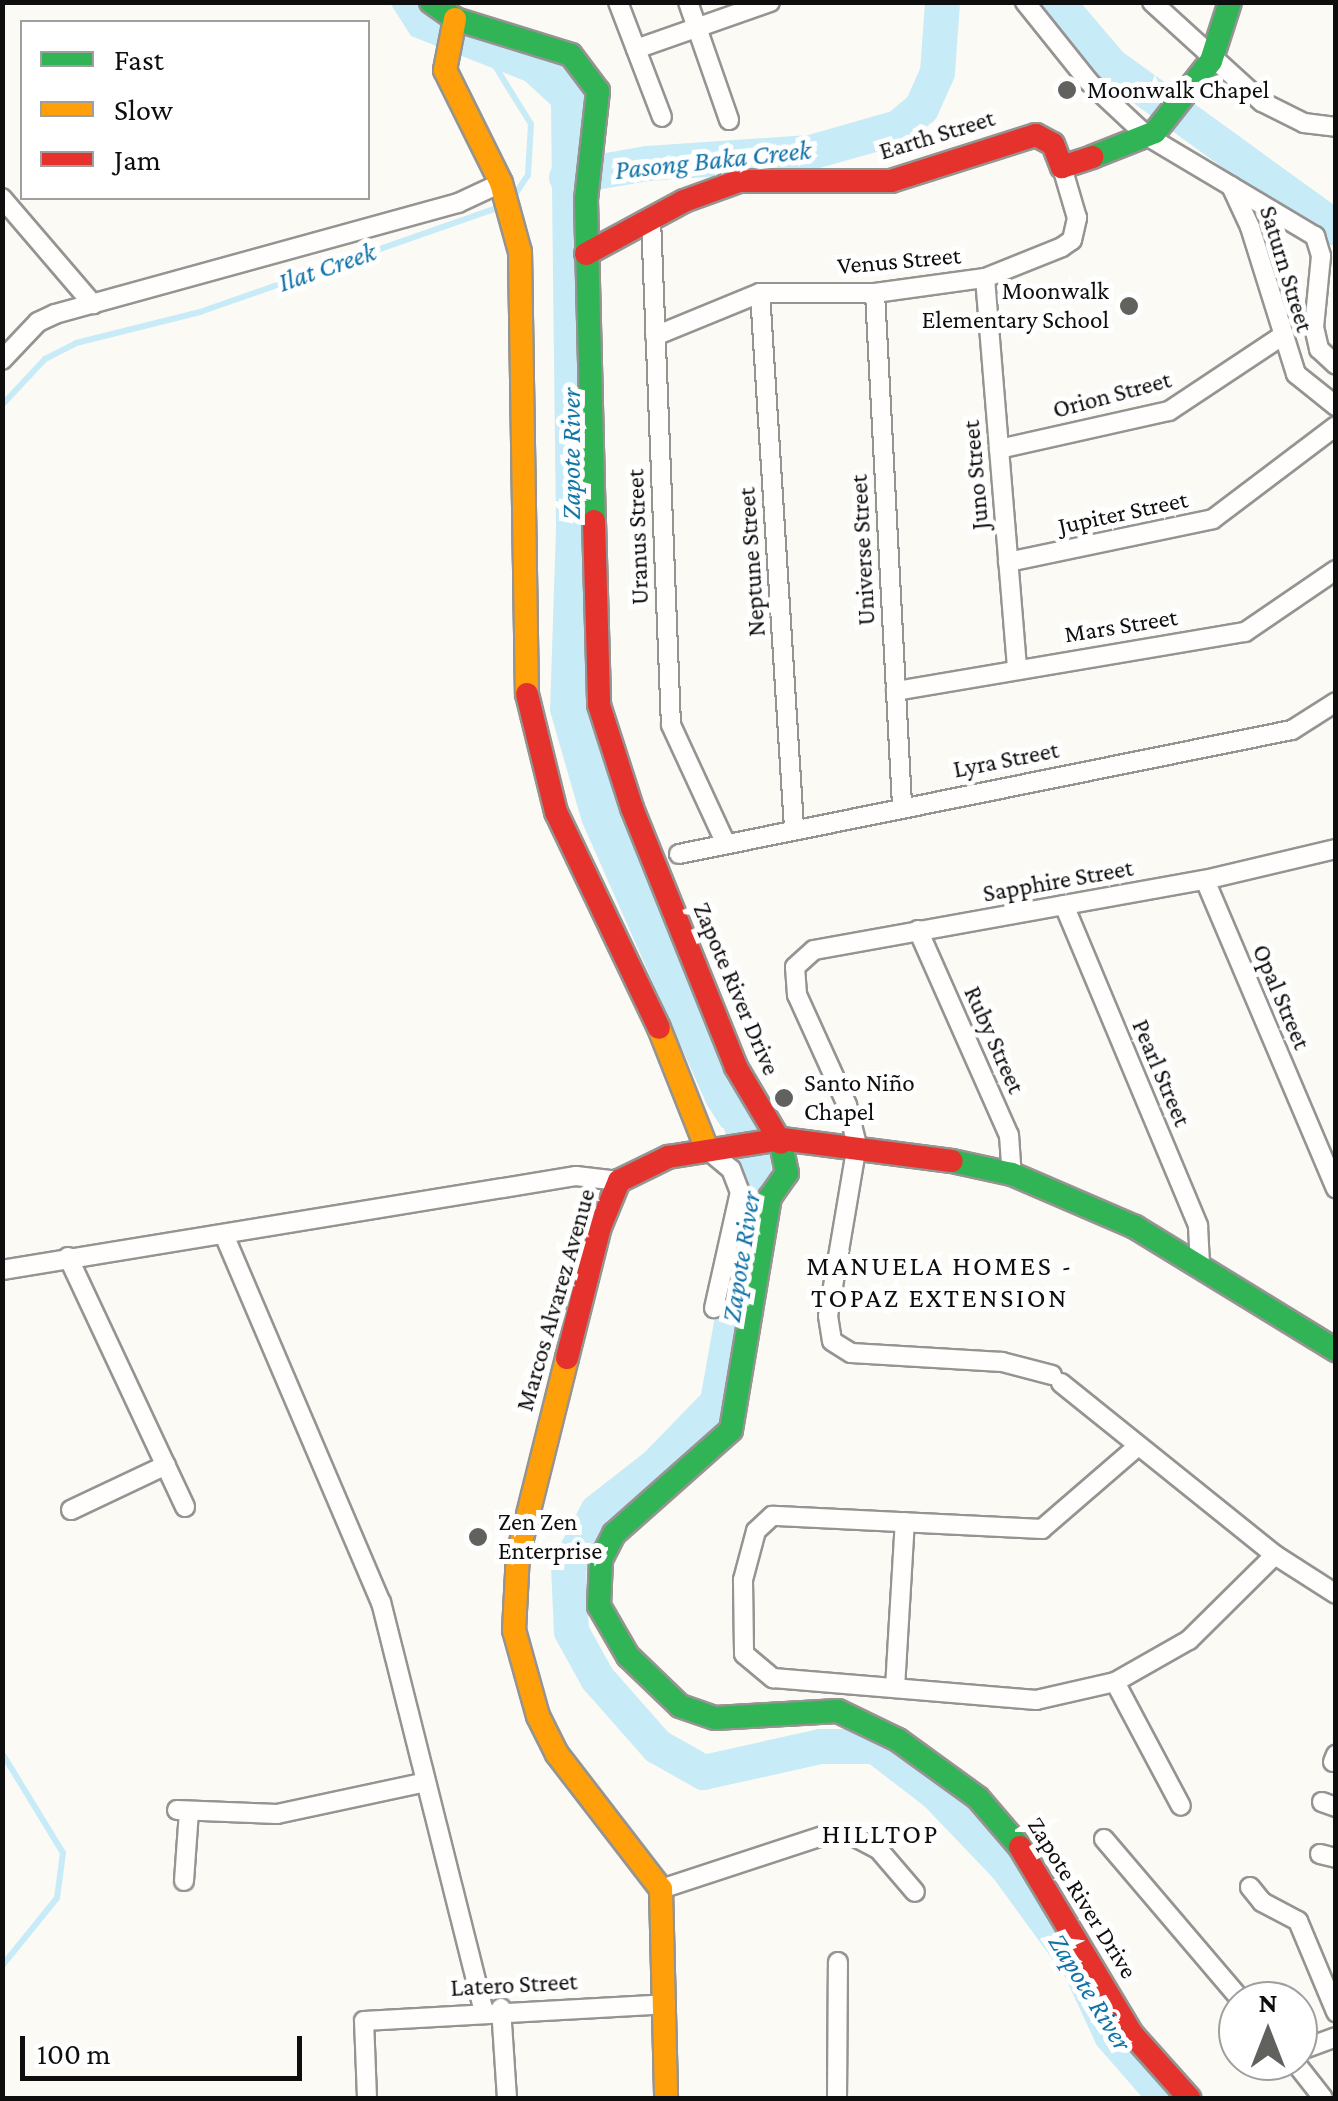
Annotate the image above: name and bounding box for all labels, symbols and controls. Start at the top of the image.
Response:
legend [20,20,370,200]
text: Fast [114,43,164,76]
place label: Moonwalk Chapel [1087,75,1269,105]
marker: Moonwalk Chapel [1056,79,1078,101]
text: Slow [114,93,173,126]
street label: Earth Street [876,103,998,167]
water label: Pasong Baka Creek [613,133,813,187]
text: Jam [114,143,161,176]
street label: Saturn Street [1253,202,1319,336]
water label: Ilat Creek [274,235,380,299]
street label: Venus Street [836,241,962,281]
place label: Moonwalk Elementary School [922,277,1109,336]
marker: Moonwalk Elementary School [1118,295,1140,317]
street label: Orion Street [1050,365,1174,425]
water label: Zapote River [554,388,588,520]
street label: Juno Street [956,419,996,531]
street label: Uranus Street [621,469,655,605]
street label: Universe Street [844,474,882,626]
street label: Jupiter Street [1055,485,1191,541]
street label: Neptune Street [732,486,772,638]
street label: Mars Street [1062,602,1180,650]
street label: Lyra Street [951,735,1061,785]
street label: Sapphire Street [981,853,1135,909]
street label: Zapote River Drive [686,898,786,1080]
street label: Opal Street [1245,940,1317,1054]
street label: Ruby Street [957,982,1031,1098]
street label: Pearl Street [1125,1015,1197,1131]
place label: Santo Niño Chapel [804,1069,915,1128]
marker: Santo Niño Chapel [773,1087,795,1109]
street label: Marcos Alvarez Avenue [510,1185,602,1415]
water label: Zapote River [714,1189,768,1325]
district label: MANUELA HOMES - TOPAZ EXTENSION [806,1249,1074,1315]
place label: Zen Zen Enterprise [498,1508,602,1567]
marker: Zen Zen Enterprise [467,1526,489,1548]
street label: Zapote River Drive [1020,1812,1144,1984]
district label: HILLTOP [822,1817,940,1851]
water label: Zapote River [1041,1927,1139,2057]
street label: Latero Street [450,1967,578,2003]
north arrow [1218,1981,1318,2081]
text: N [1258,1987,1278,2018]
scale bar [25,2016,308,2078]
text: 100 m [37,2037,111,2070]

